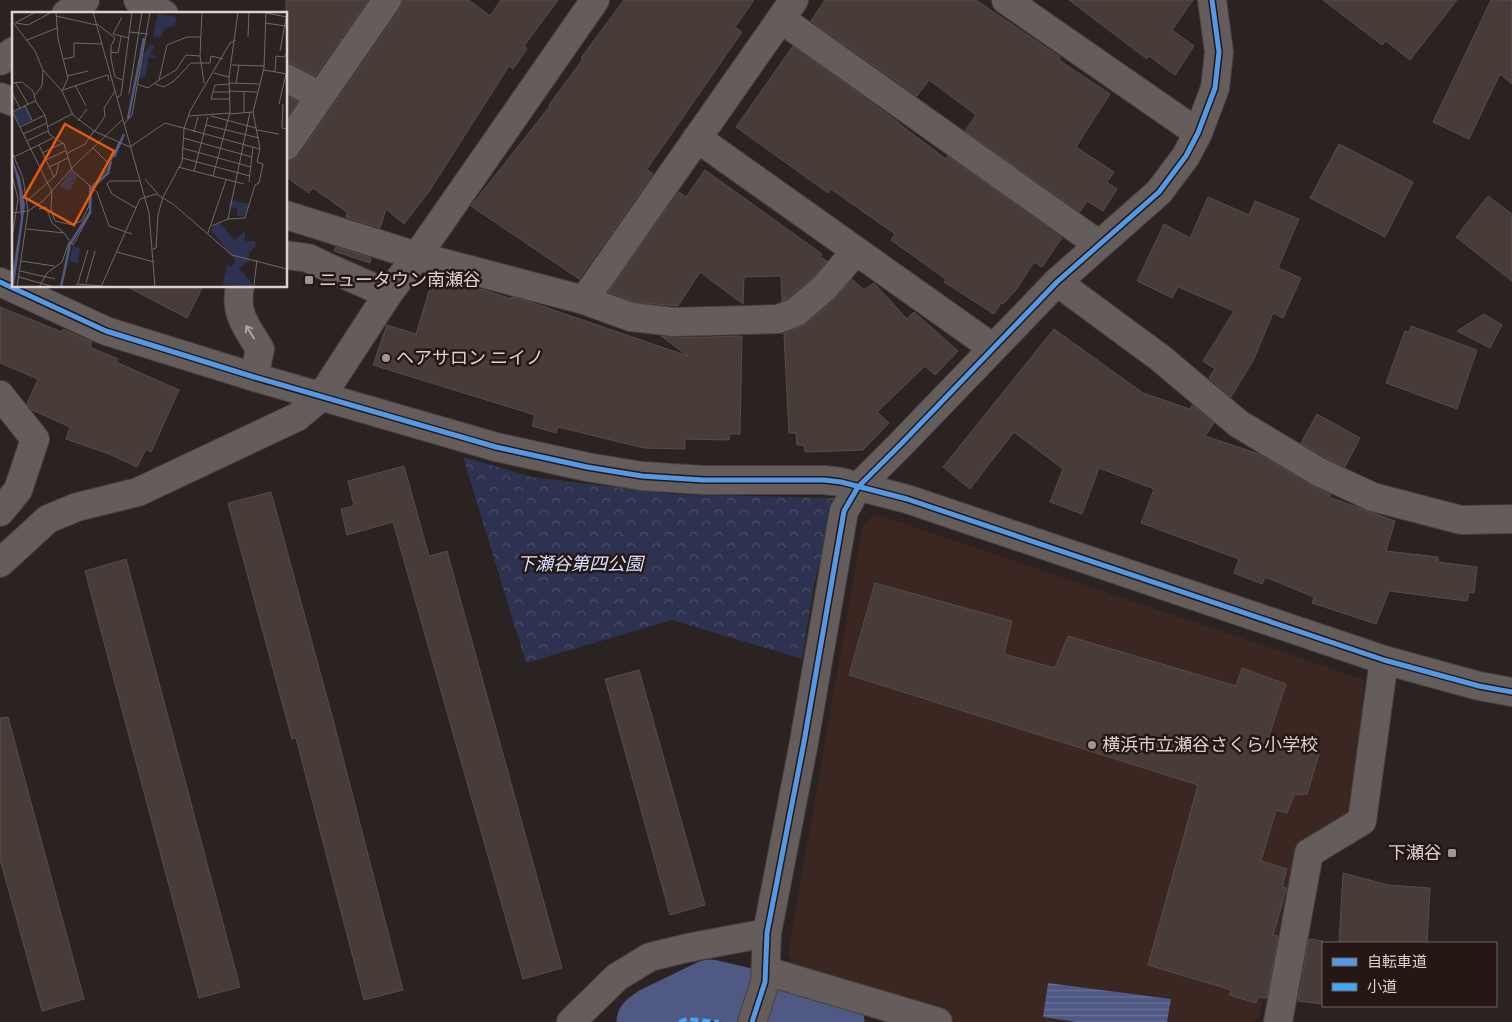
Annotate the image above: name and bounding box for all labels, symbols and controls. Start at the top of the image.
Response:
inset map [12,12,288,288]
place label: ニュータウン南瀬谷 [319,269,481,291]
marker: ニュータウン南瀬谷 [303,274,315,286]
one-way arrow [245,325,255,339]
place label: ヘアサロン ニイノ [396,347,544,369]
marker: ヘアサロン ニイノ [380,352,392,364]
park label: 下瀬谷第四公園 [517,553,646,575]
place label: 横浜市立瀬谷さくら小学校 [1102,734,1318,756]
marker: 横浜市立瀬谷さくら小学校 [1086,739,1098,751]
place label: 下瀬谷 [1388,842,1442,864]
marker: 下瀬谷 [1446,847,1458,859]
legend [1322,942,1497,1007]
text: 自転車道 [1367,953,1427,971]
text: 小道 [1367,978,1397,996]

